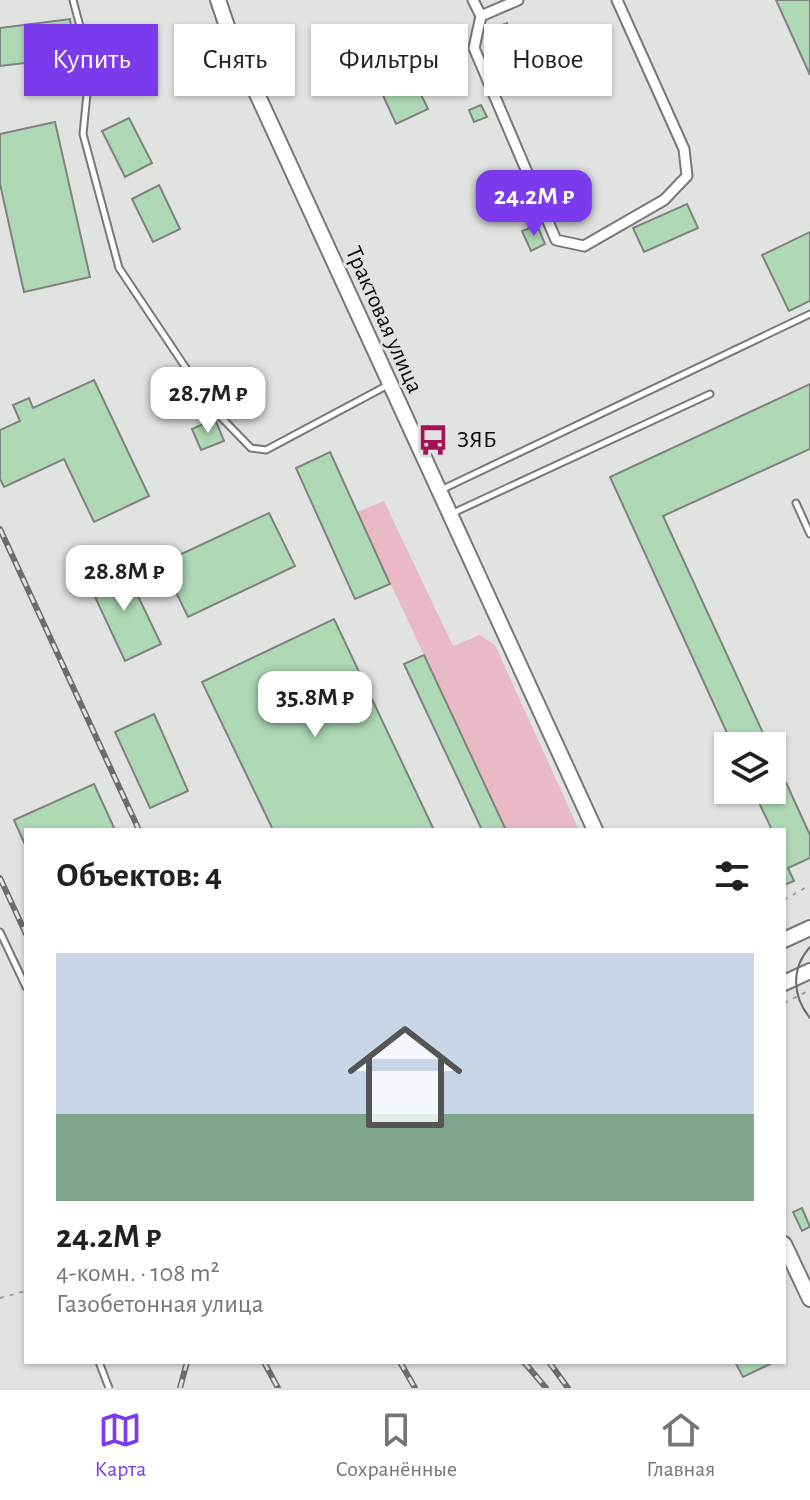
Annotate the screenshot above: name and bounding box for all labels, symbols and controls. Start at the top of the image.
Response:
chip: Купить [24,24,158,96]
chip: Снять [174,24,295,96]
chip: Фильтры [311,24,468,96]
chip: Новое [484,24,612,96]
pin: 24.2M ₽ [460,170,608,238]
text: 24.2M ₽ [494,183,574,209]
street label: Трактовая улица [341,243,427,397]
pin: 28.7M ₽ [134,367,282,435]
text: 28.7M ₽ [168,380,248,406]
bus stop icon: ЗЯБ [416,423,450,457]
place label: ЗЯБ [457,428,497,452]
pin: 28.8M ₽ [50,545,198,613]
text: 28.8M ₽ [84,558,164,584]
pin: 35.8M ₽ [241,671,389,739]
text: 35.8M ₽ [276,684,354,710]
map controls [714,732,786,804]
button: layers [714,732,786,804]
icon: filters [710,854,754,898]
text: Объектов: 4 [56,859,222,893]
icon: home [333,1005,477,1149]
text: 24.2M ₽ [56,1220,161,1254]
text: 4-комн. · 108 m² [56,1260,220,1286]
text: Газобетонная улица [56,1291,264,1317]
tab: Карта [95,1408,146,1482]
tab: Сохранённые [335,1408,457,1482]
tab: Главная [646,1408,715,1482]

